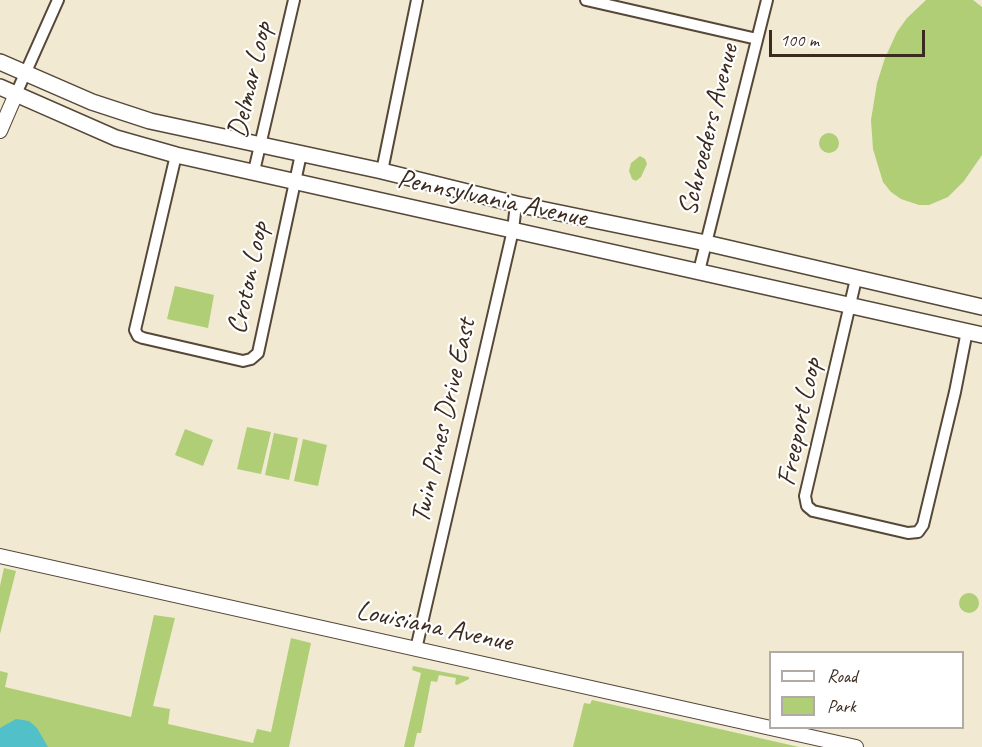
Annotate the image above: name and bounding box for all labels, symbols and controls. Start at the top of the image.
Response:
scale bar [772,18,928,56]
street label: Delmar Loop [221,19,281,141]
text: 100 m [780,29,819,51]
street label: Schroeders Avenue [671,41,747,219]
street label: Pennsylvania Avenue [394,163,590,235]
street label: Croton Loop [221,219,277,337]
street label: Twin Pines Drive East [404,315,484,527]
street label: Freeport Loop [770,355,830,489]
street label: Louisiana Avenue [353,594,515,660]
legend [769,651,964,729]
text: Road [827,665,857,687]
text: Park [827,695,856,717]

